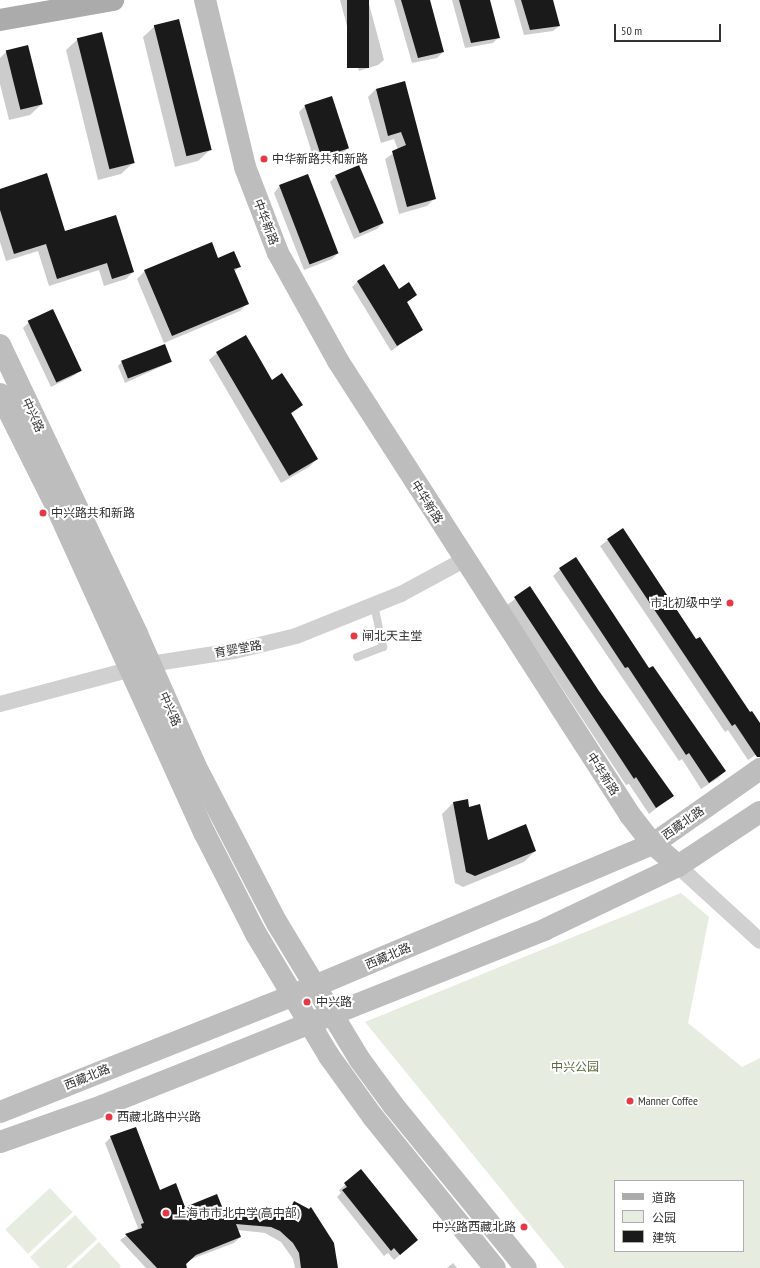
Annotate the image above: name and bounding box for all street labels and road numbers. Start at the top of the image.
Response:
street label: 中华新路 [251,197,281,247]
street label: 中兴路 [19,396,47,434]
street label: 中华新路 [408,478,446,526]
street label: 育婴堂路 [213,638,263,660]
street label: 中兴路 [156,690,184,728]
street label: 中华新路 [584,750,622,798]
street label: 西藏北路 [659,803,707,843]
street label: 西藏北路 [363,940,413,972]
street label: 西藏北路 [62,1061,112,1093]

